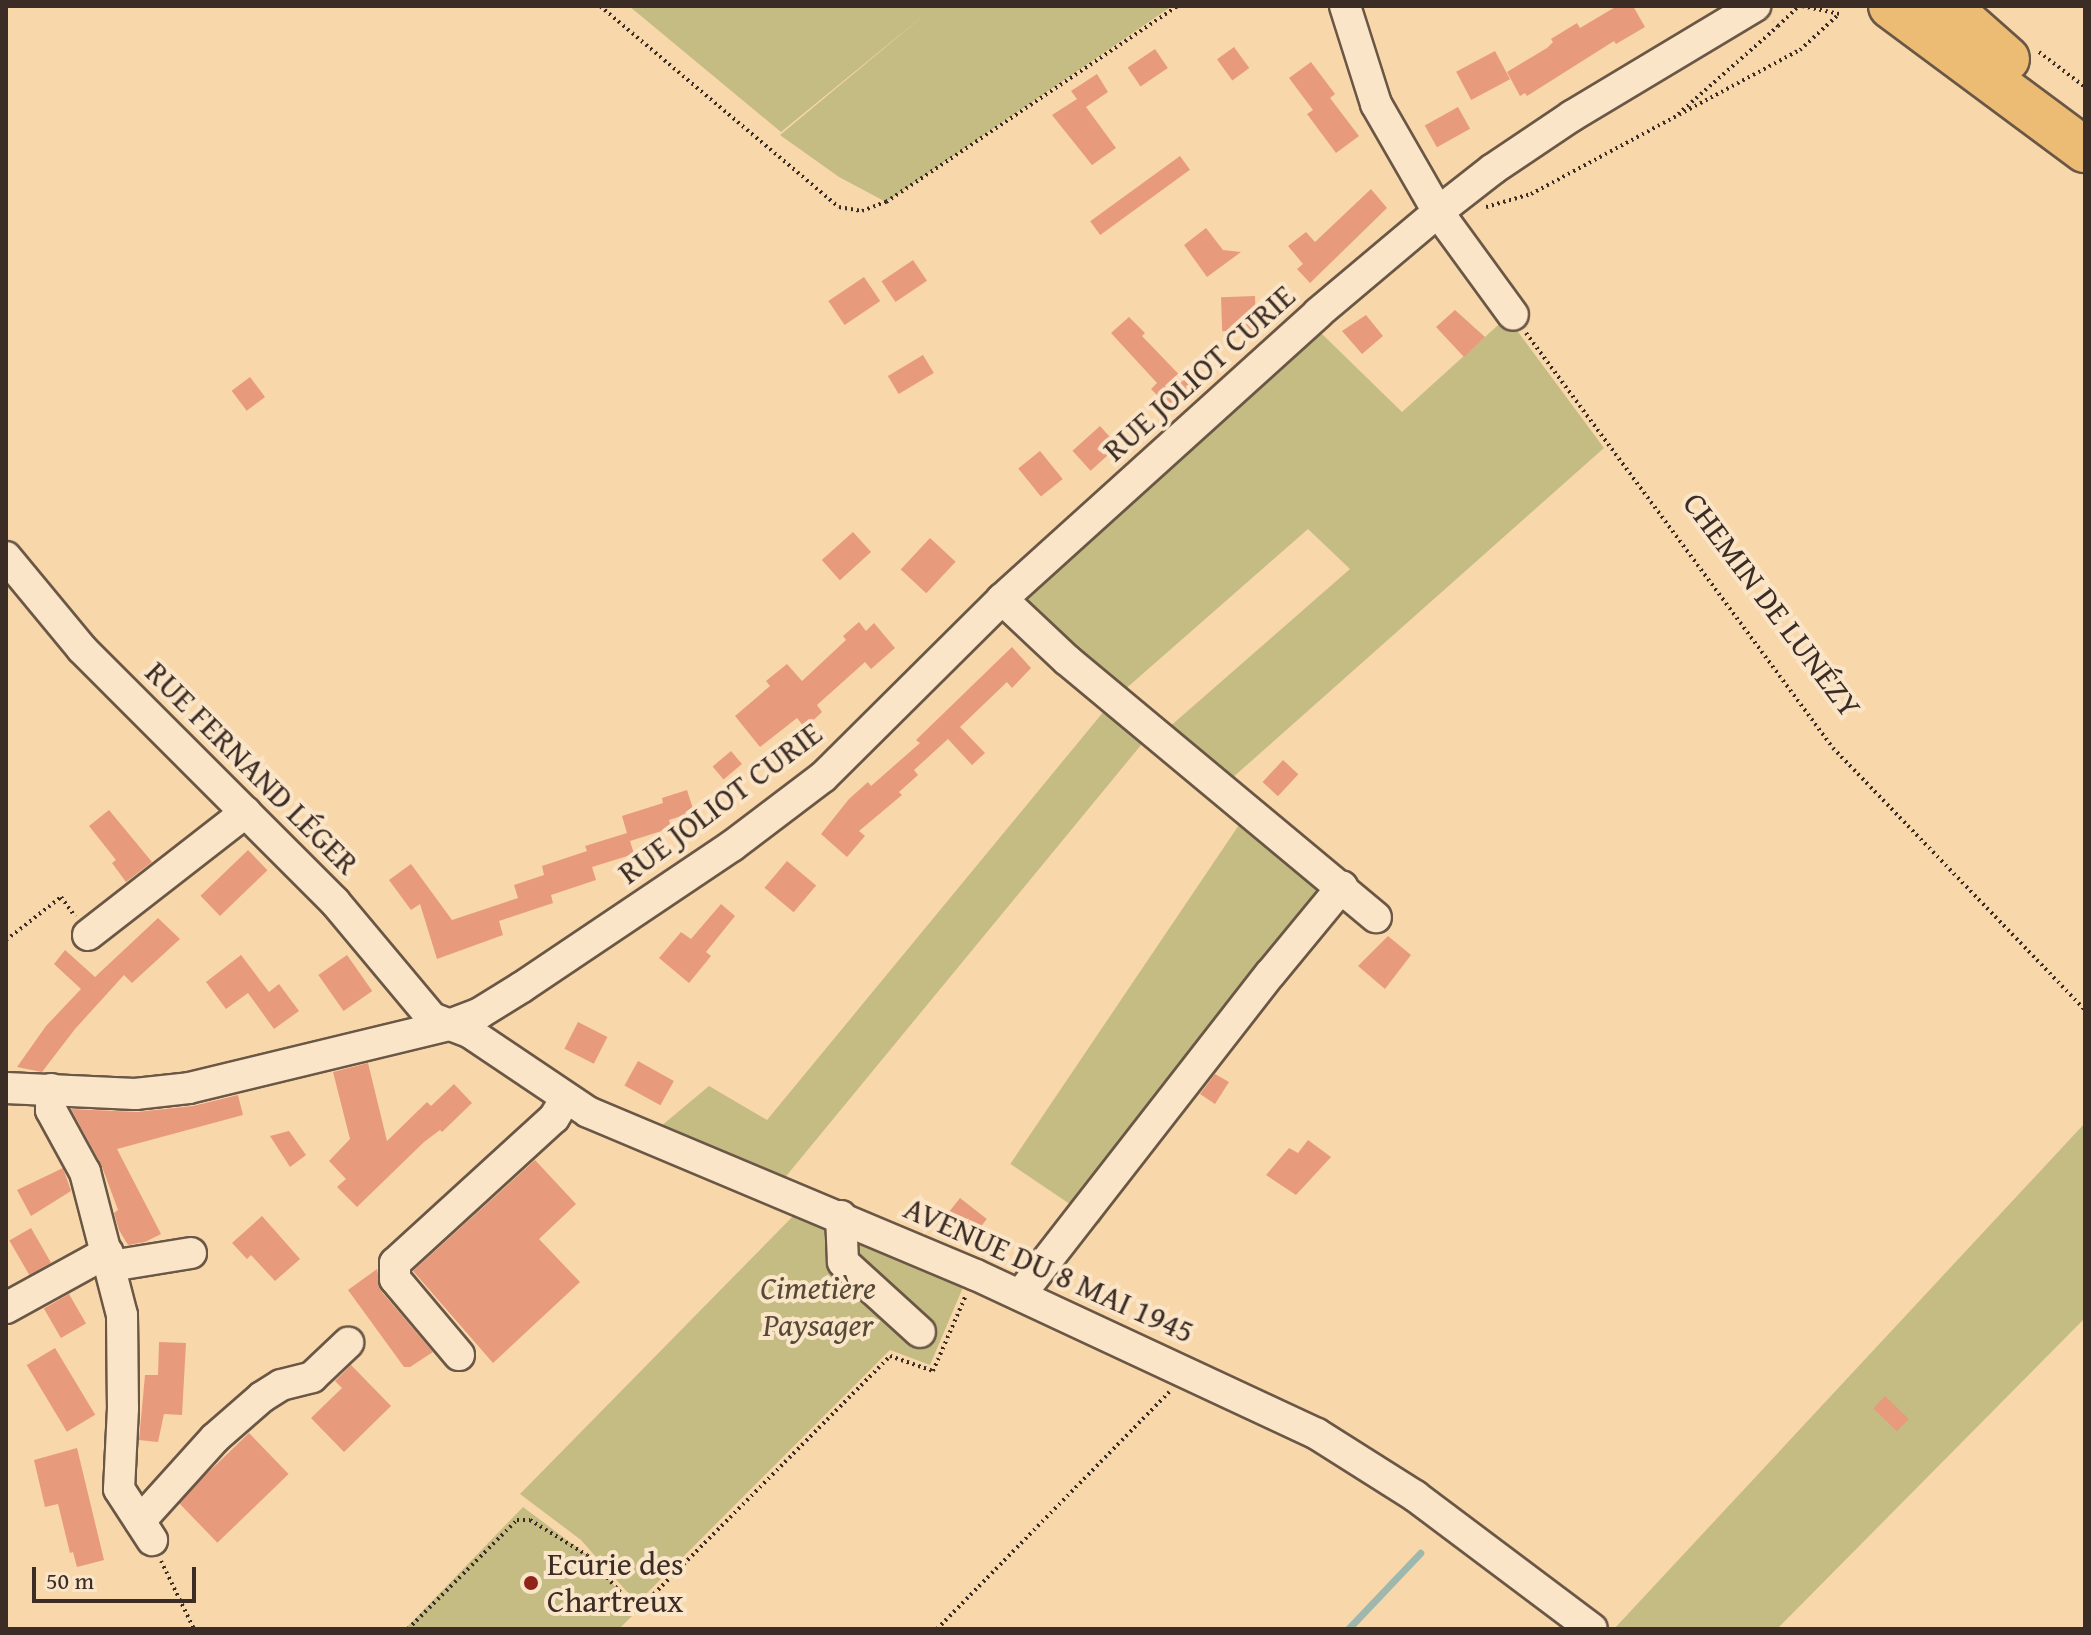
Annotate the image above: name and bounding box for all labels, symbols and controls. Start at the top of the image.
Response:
street label: RUE JOLIOT CURIE [1095,277,1303,469]
street label: CHEMIN DE LUNÉZY [1675,485,1869,725]
street label: RUE FERNAND LÉGER [137,653,367,883]
street label: RUE JOLIOT CURIE [611,714,829,892]
street label: AVENUE DU 8 MAI 1945 [898,1189,1200,1351]
park label: Cimetière Paysager [760,1270,876,1345]
place label: Ecurie des Chartreux [547,1546,684,1621]
scale bar [36,1551,200,1601]
text: 50 m [46,1563,94,1598]
marker: Ecurie des Chartreux [522,1574,540,1592]

